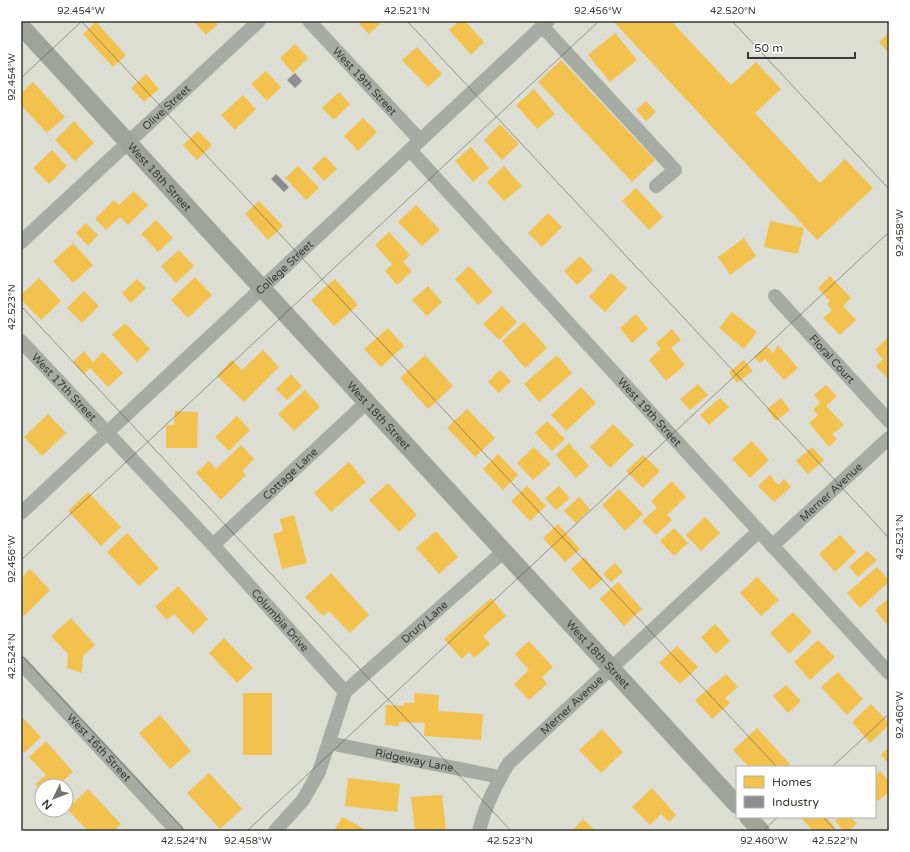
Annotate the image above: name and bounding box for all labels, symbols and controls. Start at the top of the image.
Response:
text: 92.454°W [57,5,105,17]
text: 42.521°N [384,5,430,17]
text: 92.456°W [574,5,622,17]
text: 42.520°N [710,5,756,17]
scale bar [748,34,855,60]
text: 50 m [754,41,783,55]
street label: West 19th Street [330,45,399,118]
text: 92.454°W [6,53,18,101]
street label: Olive Street [140,82,193,133]
street label: West 18th Street [125,140,194,214]
text: 92.458°W [894,209,906,257]
street label: College Street [253,238,316,298]
text: 42.523°N [6,284,18,330]
street label: Floral Court [806,332,857,386]
street label: West 17th Street [29,351,99,424]
street label: West 19th Street [615,375,684,449]
street label: West 18th Street [344,379,413,453]
street label: Cottage Lane [260,445,320,503]
street label: Merner Avenue [797,460,865,524]
text: 42.521°N [894,514,906,560]
text: 92.456°W [6,535,18,583]
street label: Columbia Drive [249,586,311,654]
street label: Drury Lane [399,598,450,646]
street label: West 18th Street [563,617,633,691]
text: 42.524°N [6,633,18,679]
street label: Merner Avenue [538,673,606,737]
text: 92.460°W [894,691,906,739]
street label: West 16th Street [64,711,134,784]
street label: Ridgeway Lane [374,746,455,775]
legend [736,766,876,818]
text: Homes [772,775,812,789]
north arrow [34,778,74,818]
text: Industry [772,795,819,809]
text: N [39,797,55,812]
text: 42.524°N [161,835,207,847]
text: 92.458°W [224,835,272,847]
text: 42.523°N [487,835,533,847]
text: 92.460°W [740,835,788,847]
text: 42.522°N [812,835,858,847]

